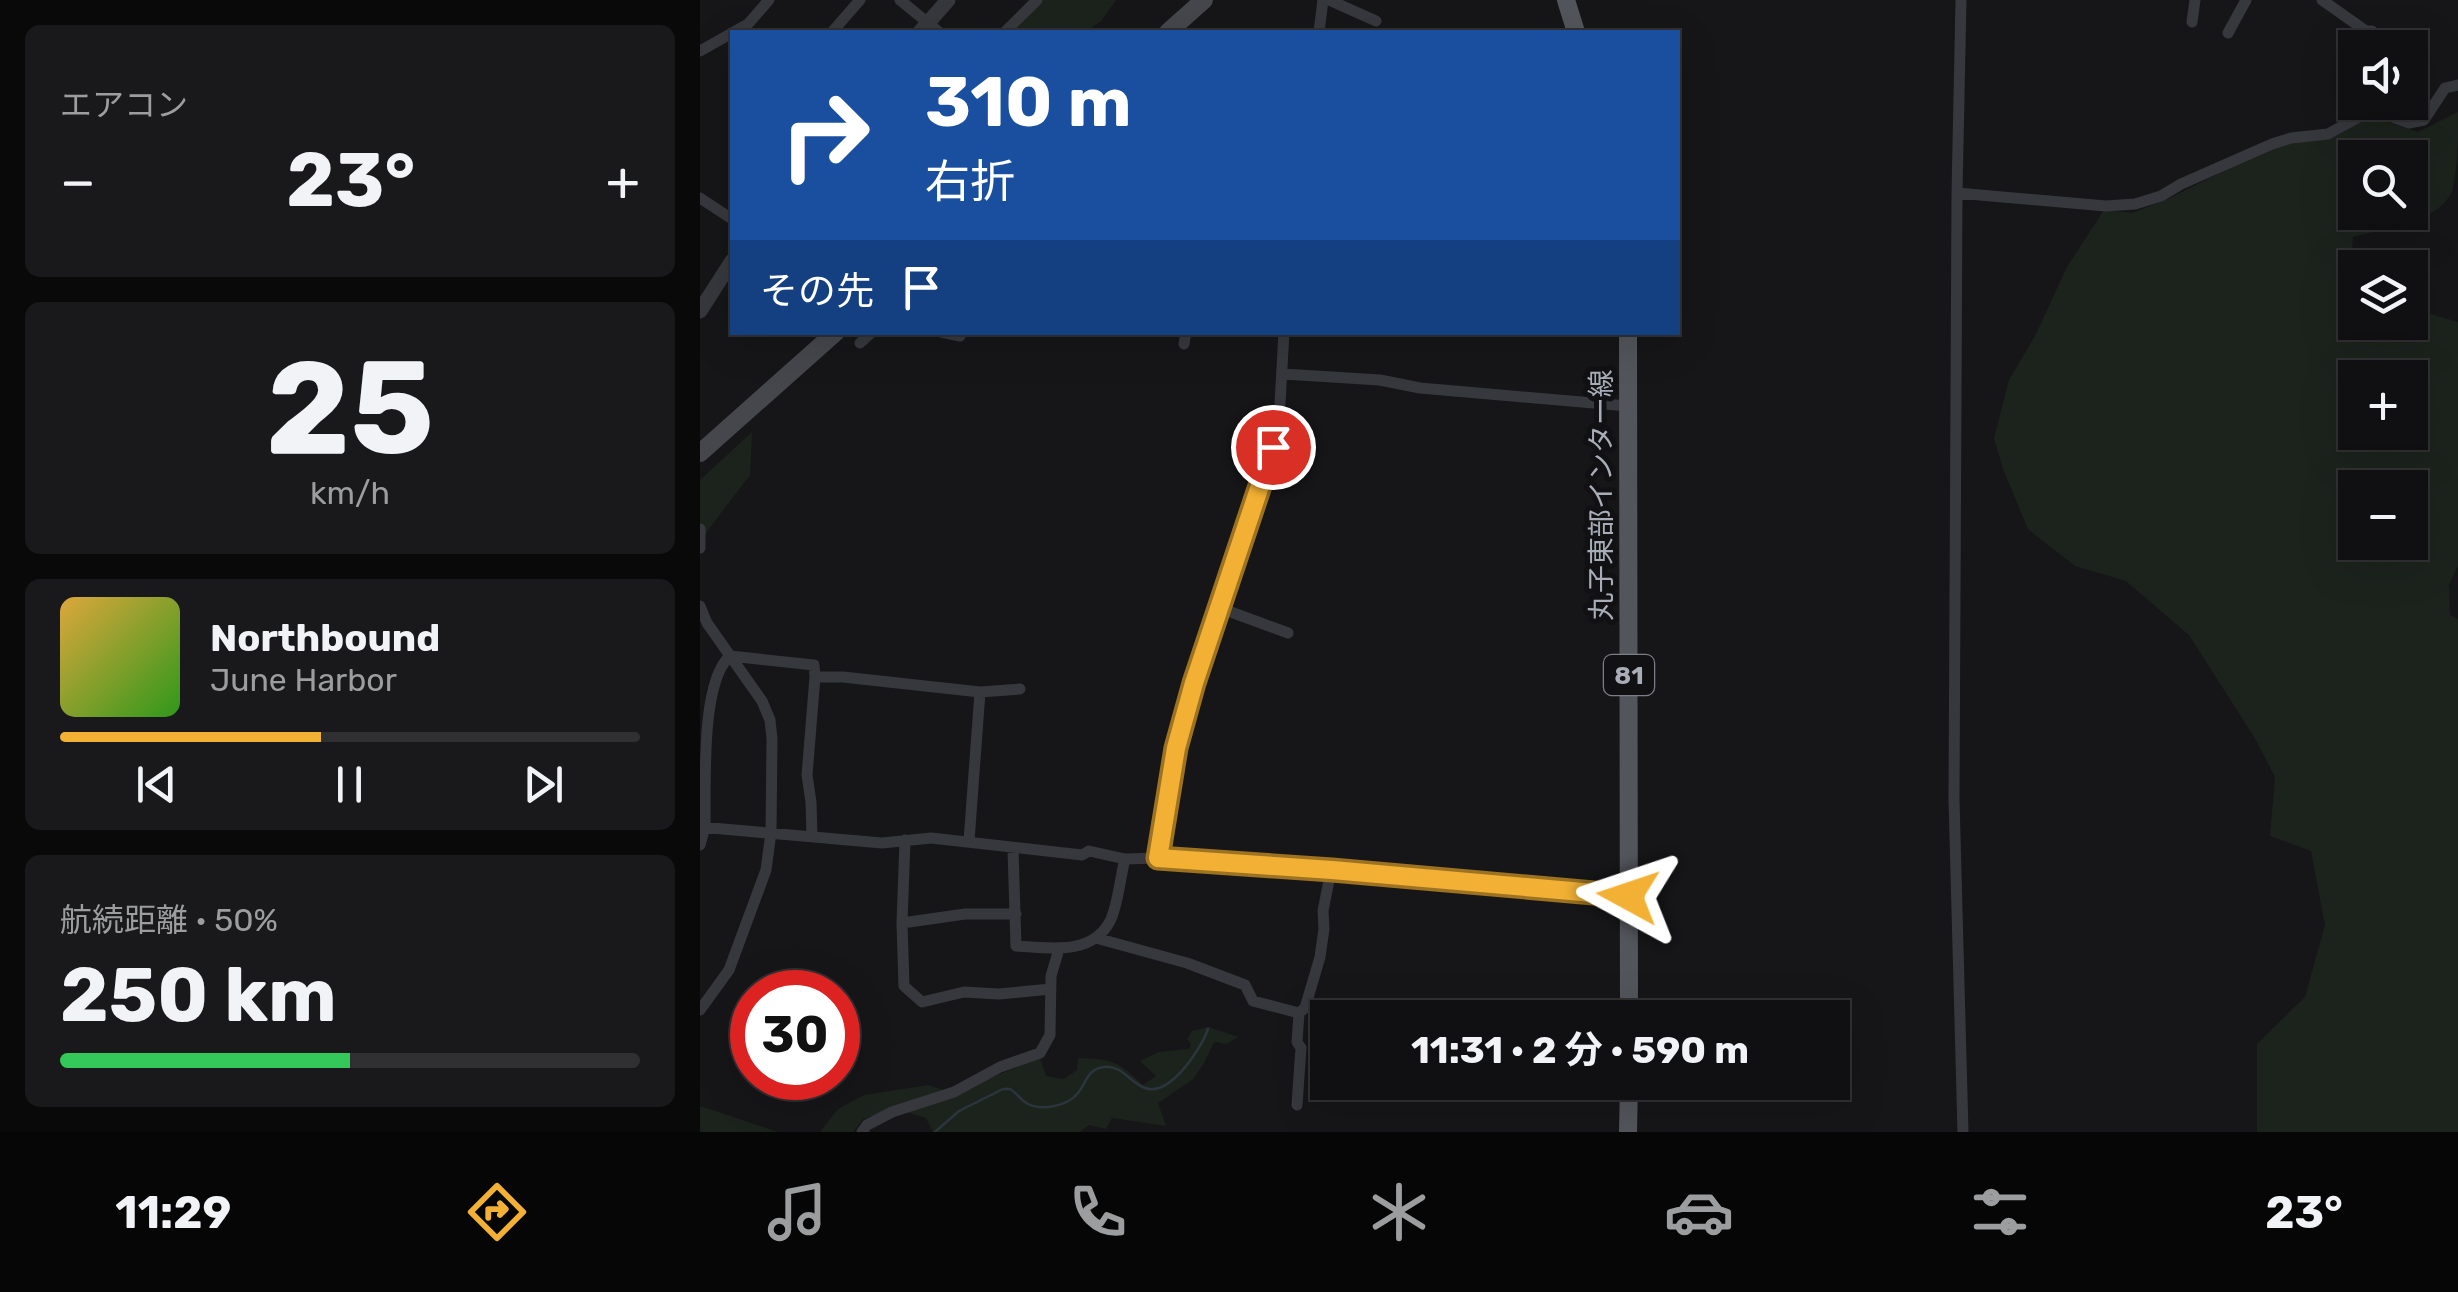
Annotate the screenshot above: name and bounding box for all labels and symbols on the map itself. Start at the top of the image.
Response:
street label: 丸子東部インター線 [1585,369,1618,621]
pin [1231,405,1316,490]
road number: 81 [1604,655,1654,695]
position arrow [1576,844,1680,948]
speed limit sign: 30 [730,970,860,1100]

